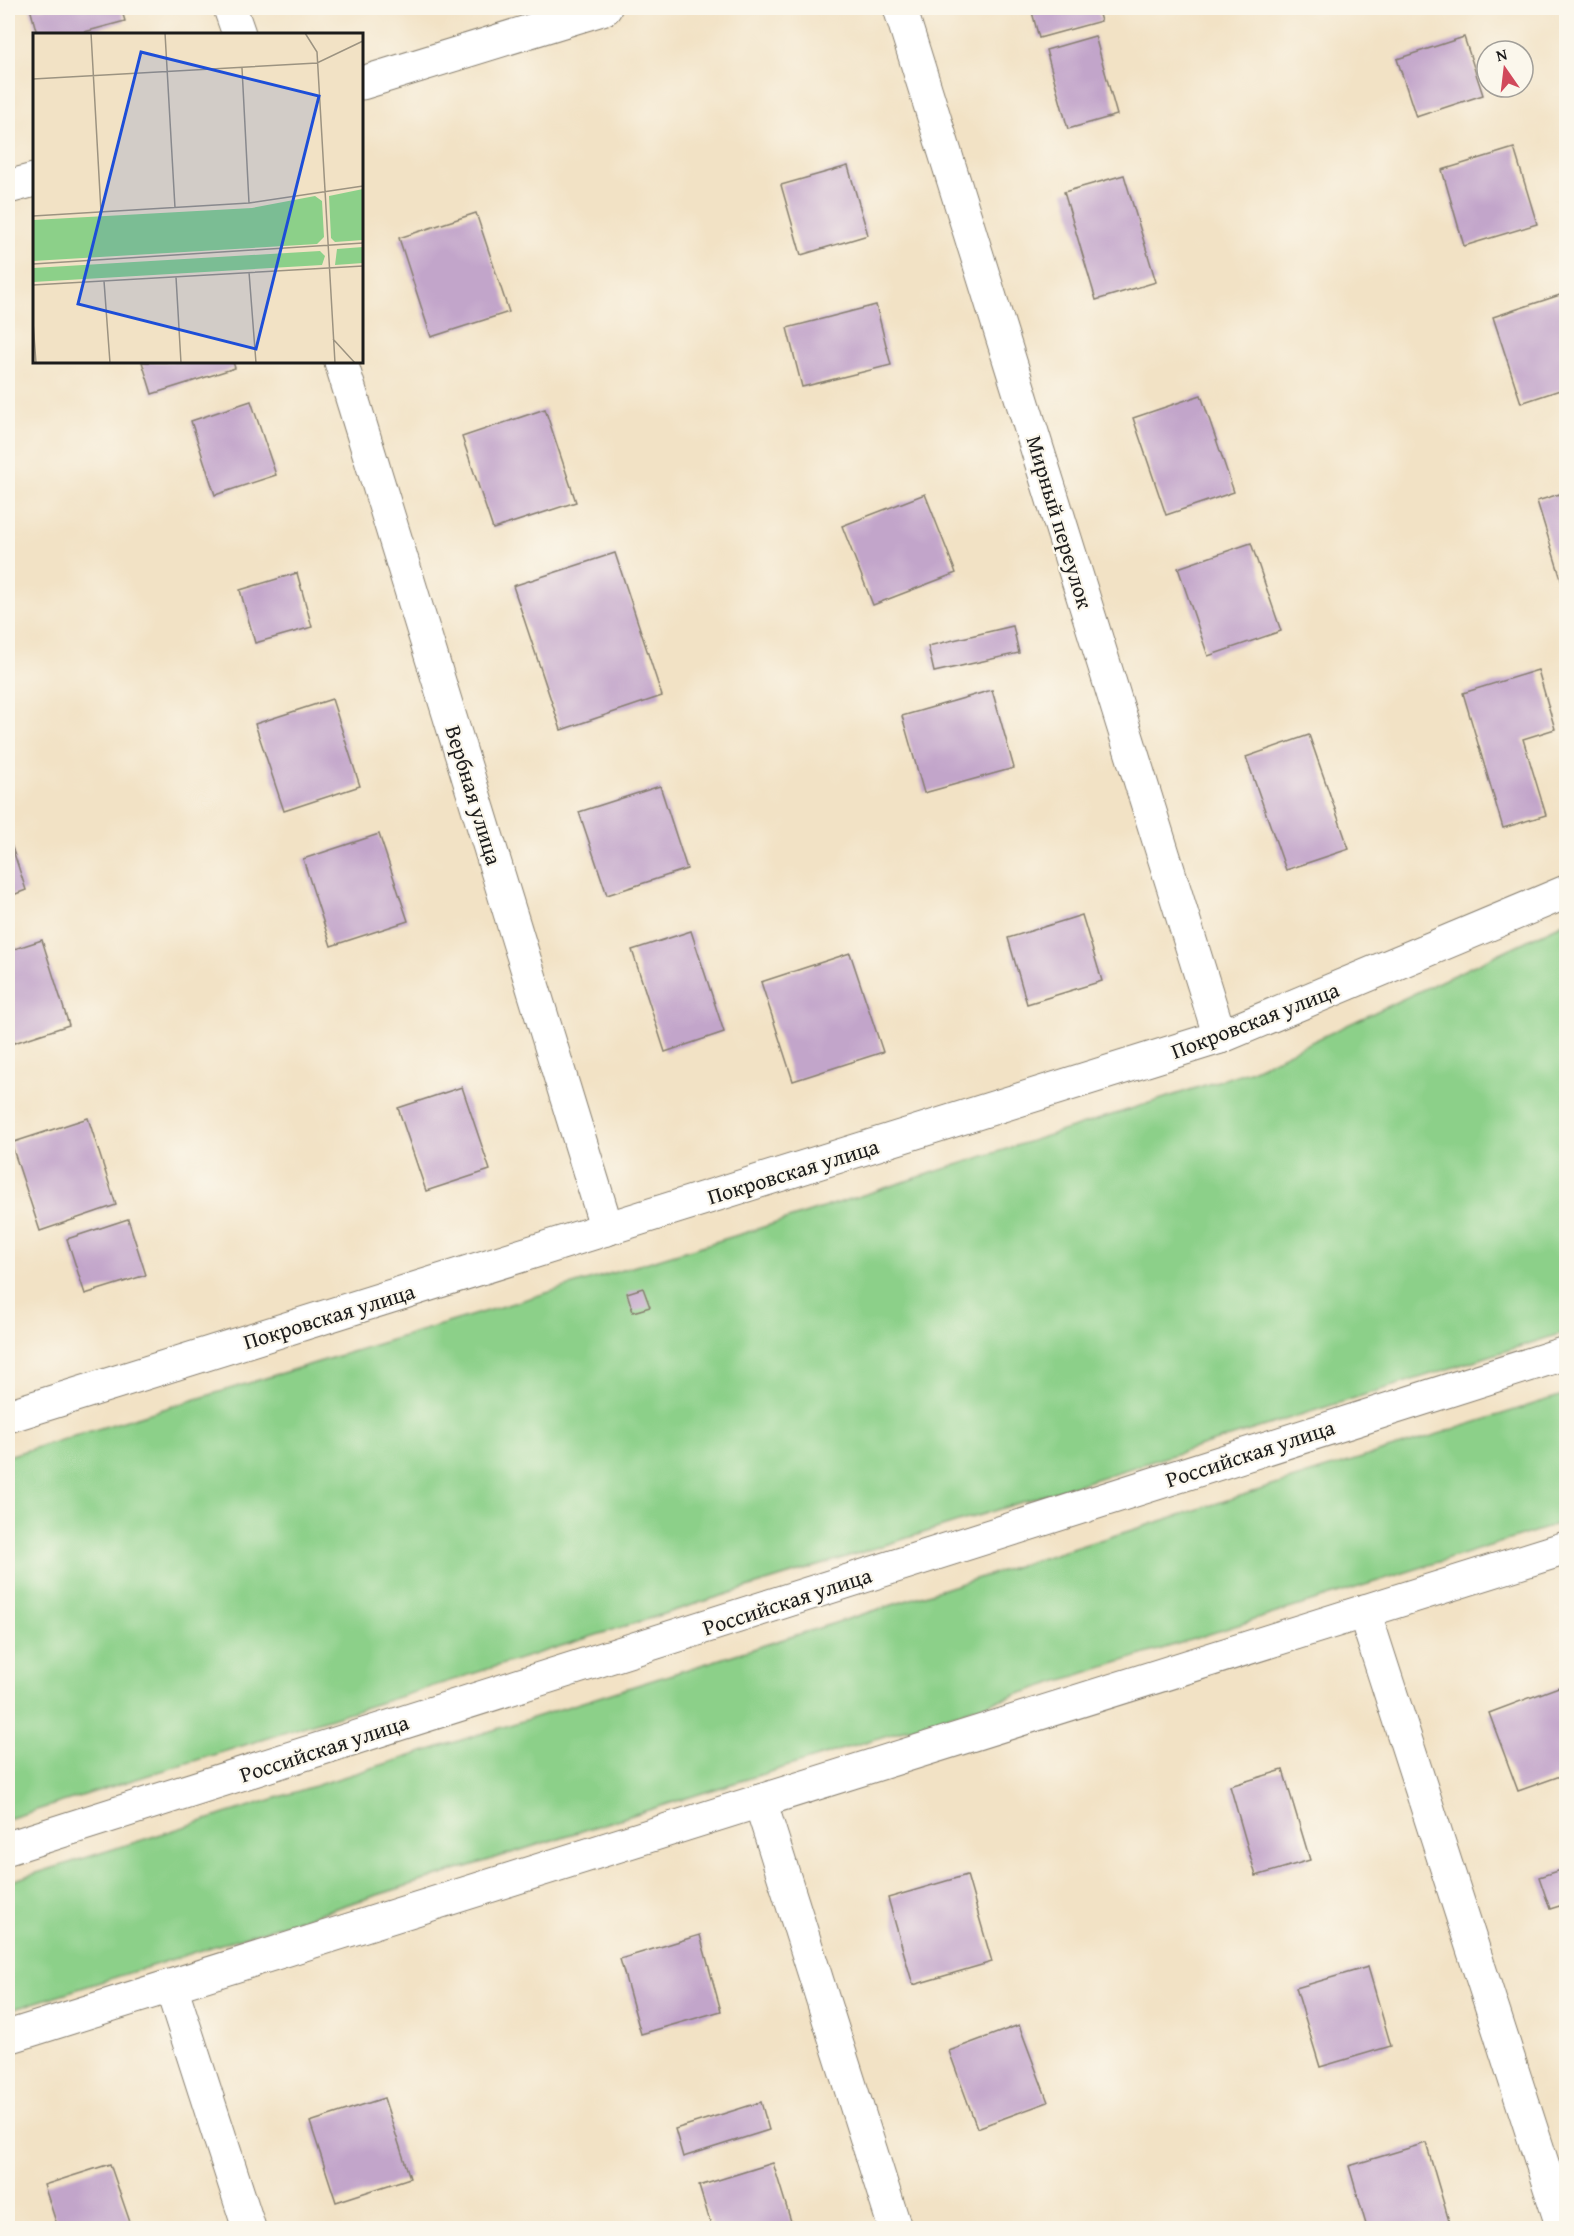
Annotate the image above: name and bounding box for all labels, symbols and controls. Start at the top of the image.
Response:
inset map [33,33,363,363]
north arrow [1475,39,1535,99]
text: N [1493,41,1510,67]
street label: Мирный переулок [1018,432,1102,613]
street label: Вербная улица [438,721,511,869]
street label: Покровская улица [1166,973,1344,1067]
street label: Покровская улица [703,1130,883,1212]
street label: Покровская улица [239,1275,419,1357]
street label: Российская улица [1161,1410,1339,1495]
street label: Российская улица [698,1558,876,1643]
street label: Российская улица [235,1705,413,1790]

